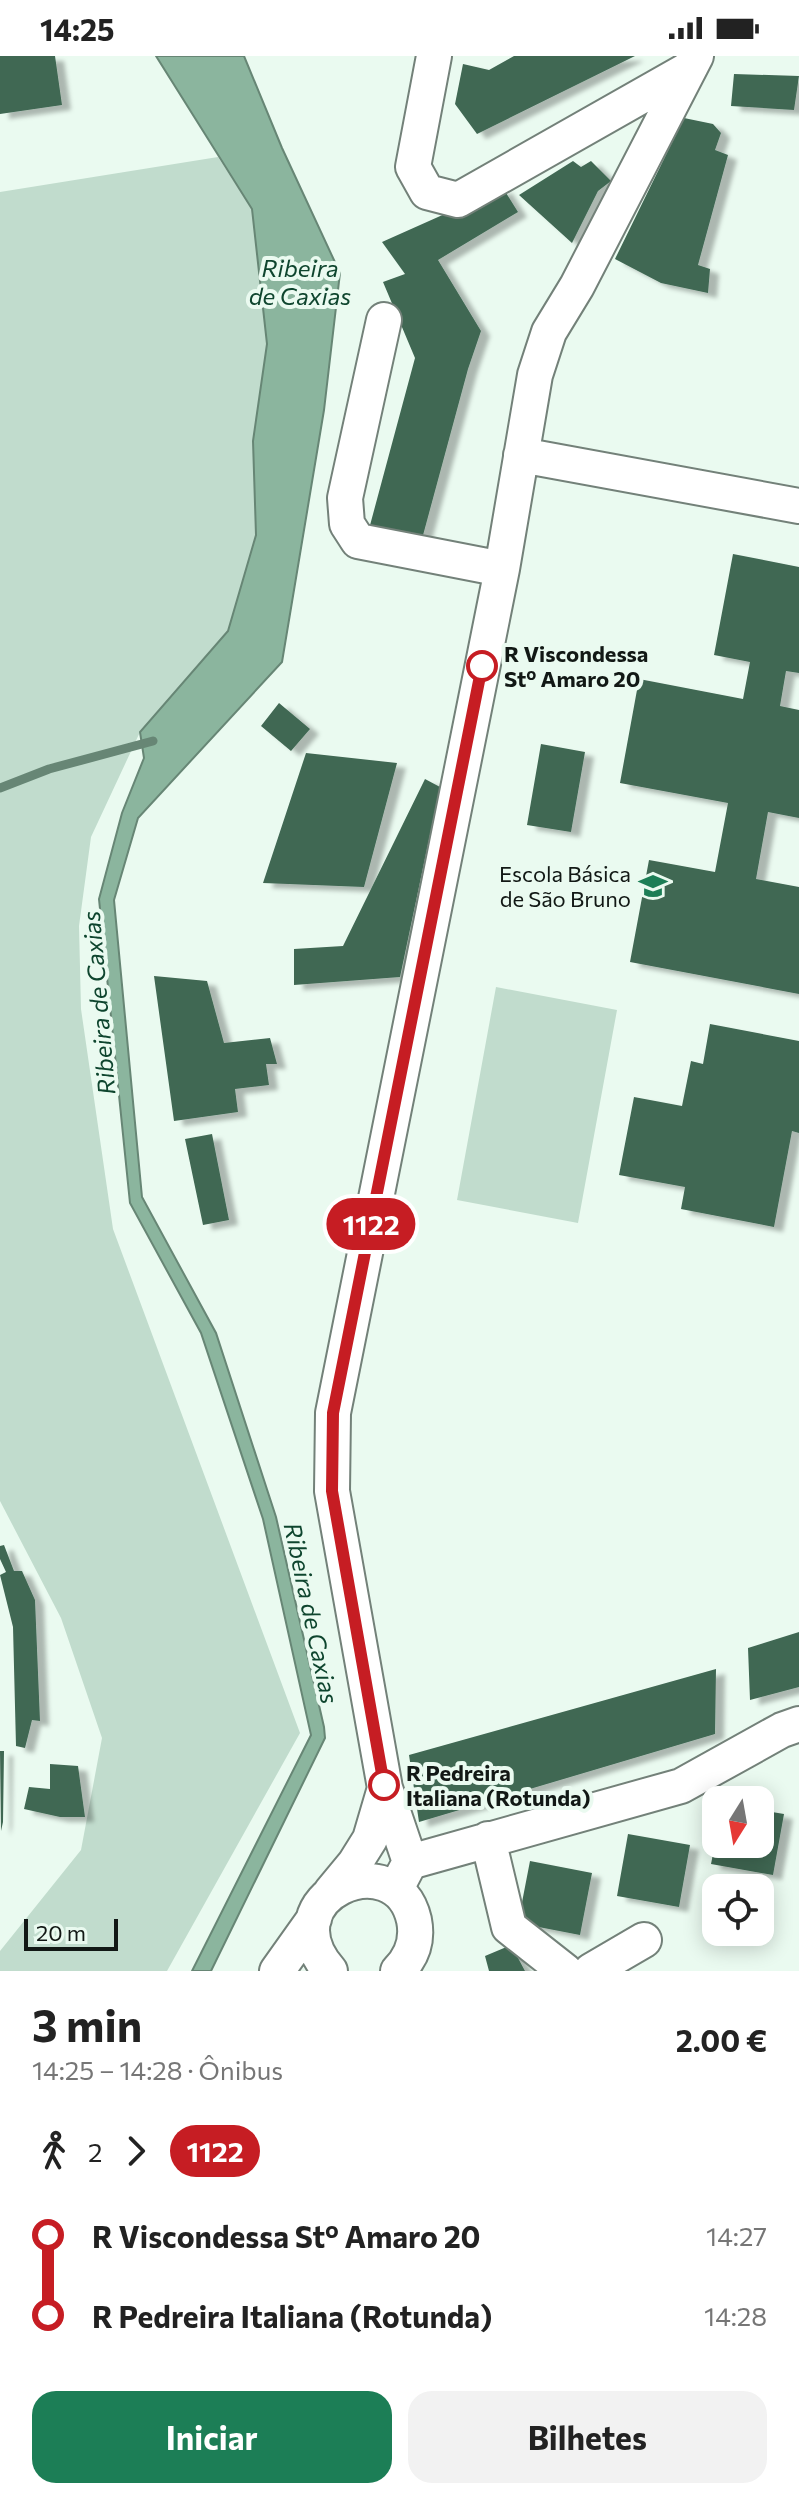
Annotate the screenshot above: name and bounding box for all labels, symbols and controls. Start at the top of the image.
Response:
text: 14:25 [40,10,114,47]
water label: Ribeira de Caxias [249,253,351,310]
place label: R Viscondessa Stº Amaro 20 [504,640,648,692]
marker: R Viscondessa Stº Amaro 20 [467,651,497,681]
place label: Escola Básica de São Bruno [499,860,631,912]
school or university icon: Escola Básica de São Bruno [638,871,668,901]
water label: Ribeira de Caxias [76,910,120,1096]
line badge: 1122 [315,1198,427,1250]
text: 1122 [342,1207,400,1241]
water label: Ribeira de Caxias [279,1520,345,1706]
place label: R Pedreira Italiana (Rotunda) [406,1759,591,1811]
marker: R Pedreira Italiana (Rotunda) [369,1770,399,1800]
north arrow [702,1786,774,1858]
map controls [702,1786,774,1946]
button: locate [702,1874,774,1946]
scale bar [24,1915,118,1951]
text: 20 m [36,1919,86,1946]
text: 3 min [32,1997,142,2051]
text: 2.00 € [676,2021,767,2058]
text: 14:25 – 14:28 · Ônibus [32,2054,283,2085]
icon: walk [32,2129,76,2173]
icon: forward [114,2129,158,2173]
text: 1122 [186,2134,244,2168]
text: 2 [88,2136,102,2167]
text: R Viscondessa Stº Amaro 20 [92,2217,481,2254]
text: 14:27 [706,2220,767,2251]
text: R Pedreira Italiana (Rotunda) [92,2297,492,2334]
text: 14:28 [704,2300,767,2331]
button: Iniciar [32,2391,392,2483]
button: Bilhetes [408,2391,767,2483]

